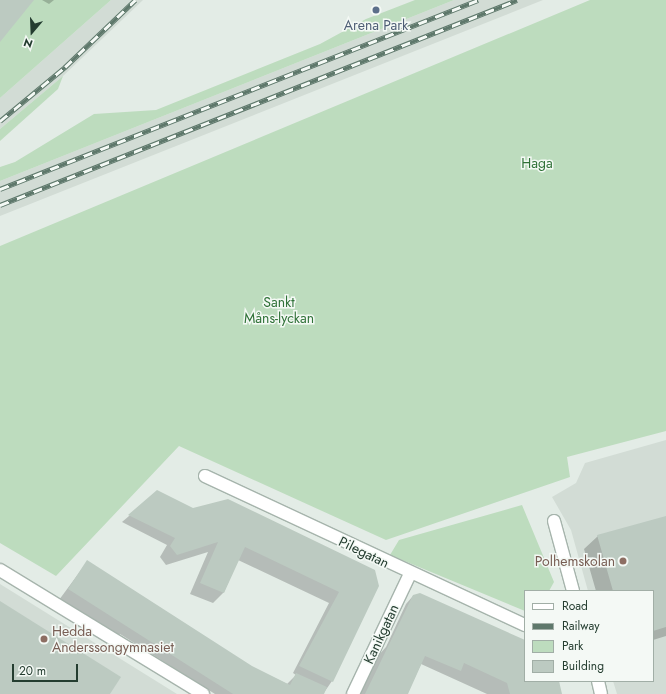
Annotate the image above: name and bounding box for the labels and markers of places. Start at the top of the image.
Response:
marker: Arena Park [371,5,381,15]
place label: Arena Park [344,17,408,33]
place label: Polhemskolan [535,553,615,569]
marker: Polhemskolan [618,556,628,566]
place label: Hedda Anderssongymnasiet [52,623,174,656]
marker: Hedda Anderssongymnasiet [39,634,49,644]

